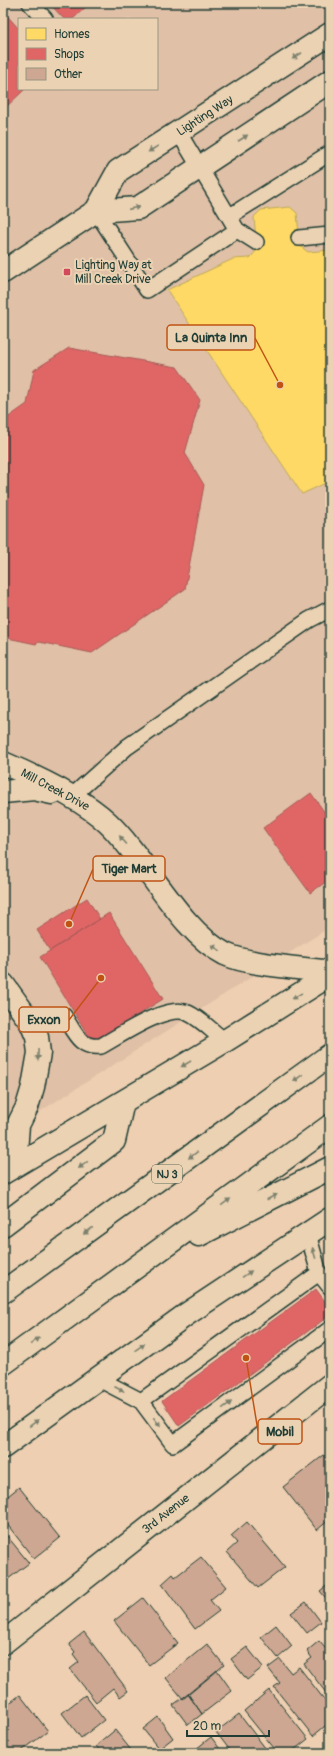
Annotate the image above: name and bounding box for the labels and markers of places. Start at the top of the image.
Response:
place label: Lighting Way at Mill Creek Drive [75,258,152,287]
marker: Lighting Way at Mill Creek Drive [62,267,72,277]
callout: La Quinta Inn [167,325,255,350]
callout: Tiger Mart [93,856,165,881]
callout: Exxon [19,1007,69,1032]
callout: Mobil [258,1419,302,1444]

